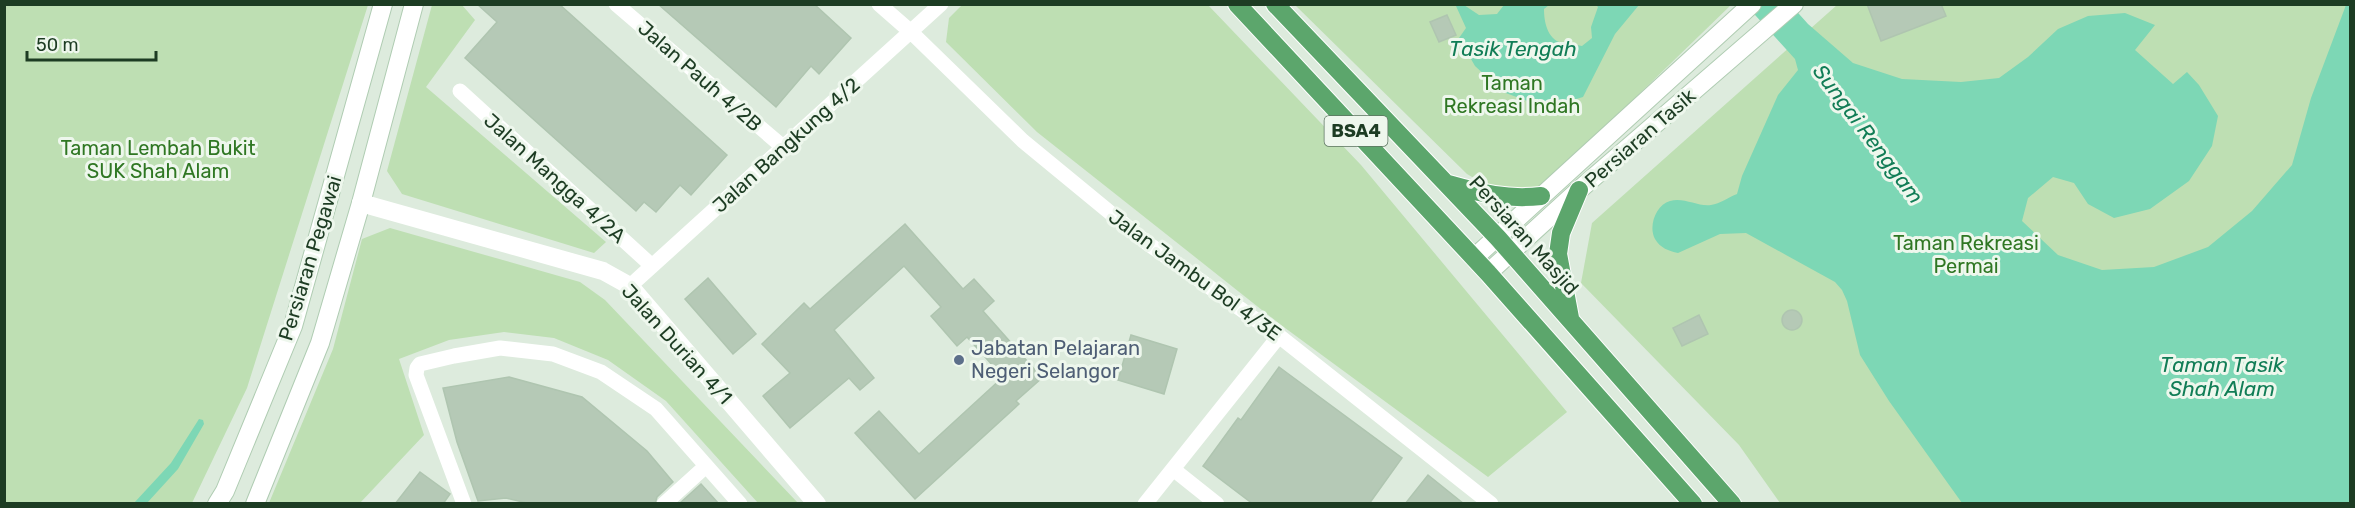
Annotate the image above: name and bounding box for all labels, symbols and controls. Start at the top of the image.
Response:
street label: Jalan Pauh 4/2B [633,16,767,136]
scale bar [27,24,156,62]
text: 50 m [36,34,79,56]
water label: Tasik Tengah [1449,36,1577,61]
water label: Sungai Renggam [1808,59,1929,208]
park label: Taman Rekreasi Indah [1444,71,1580,118]
street label: Jalan Bangkung 4/2 [707,73,865,217]
street label: Persiaran Tasik [1580,83,1701,193]
street label: Jalan Mangga 4/2A [479,108,631,248]
road number: BSA4 [1324,116,1388,146]
park label: Taman Lembah Bukit SUK Shah Alam [60,136,256,183]
street label: Persiaran Masjid [1464,170,1584,300]
street label: Persiaran Pegawai [273,172,347,344]
street label: Jalan Jambu Bol 4/3E [1104,204,1286,346]
park label: Taman Rekreasi Permai [1893,231,2039,278]
street label: Jalan Durian 4/1 [617,279,737,409]
place label: Jabatan Pelajaran Negeri Selangor [971,336,1140,383]
water label: Taman Tasik Shah Alam [2160,352,2285,401]
marker: Jabatan Pelajaran Negeri Selangor [952,353,966,367]

